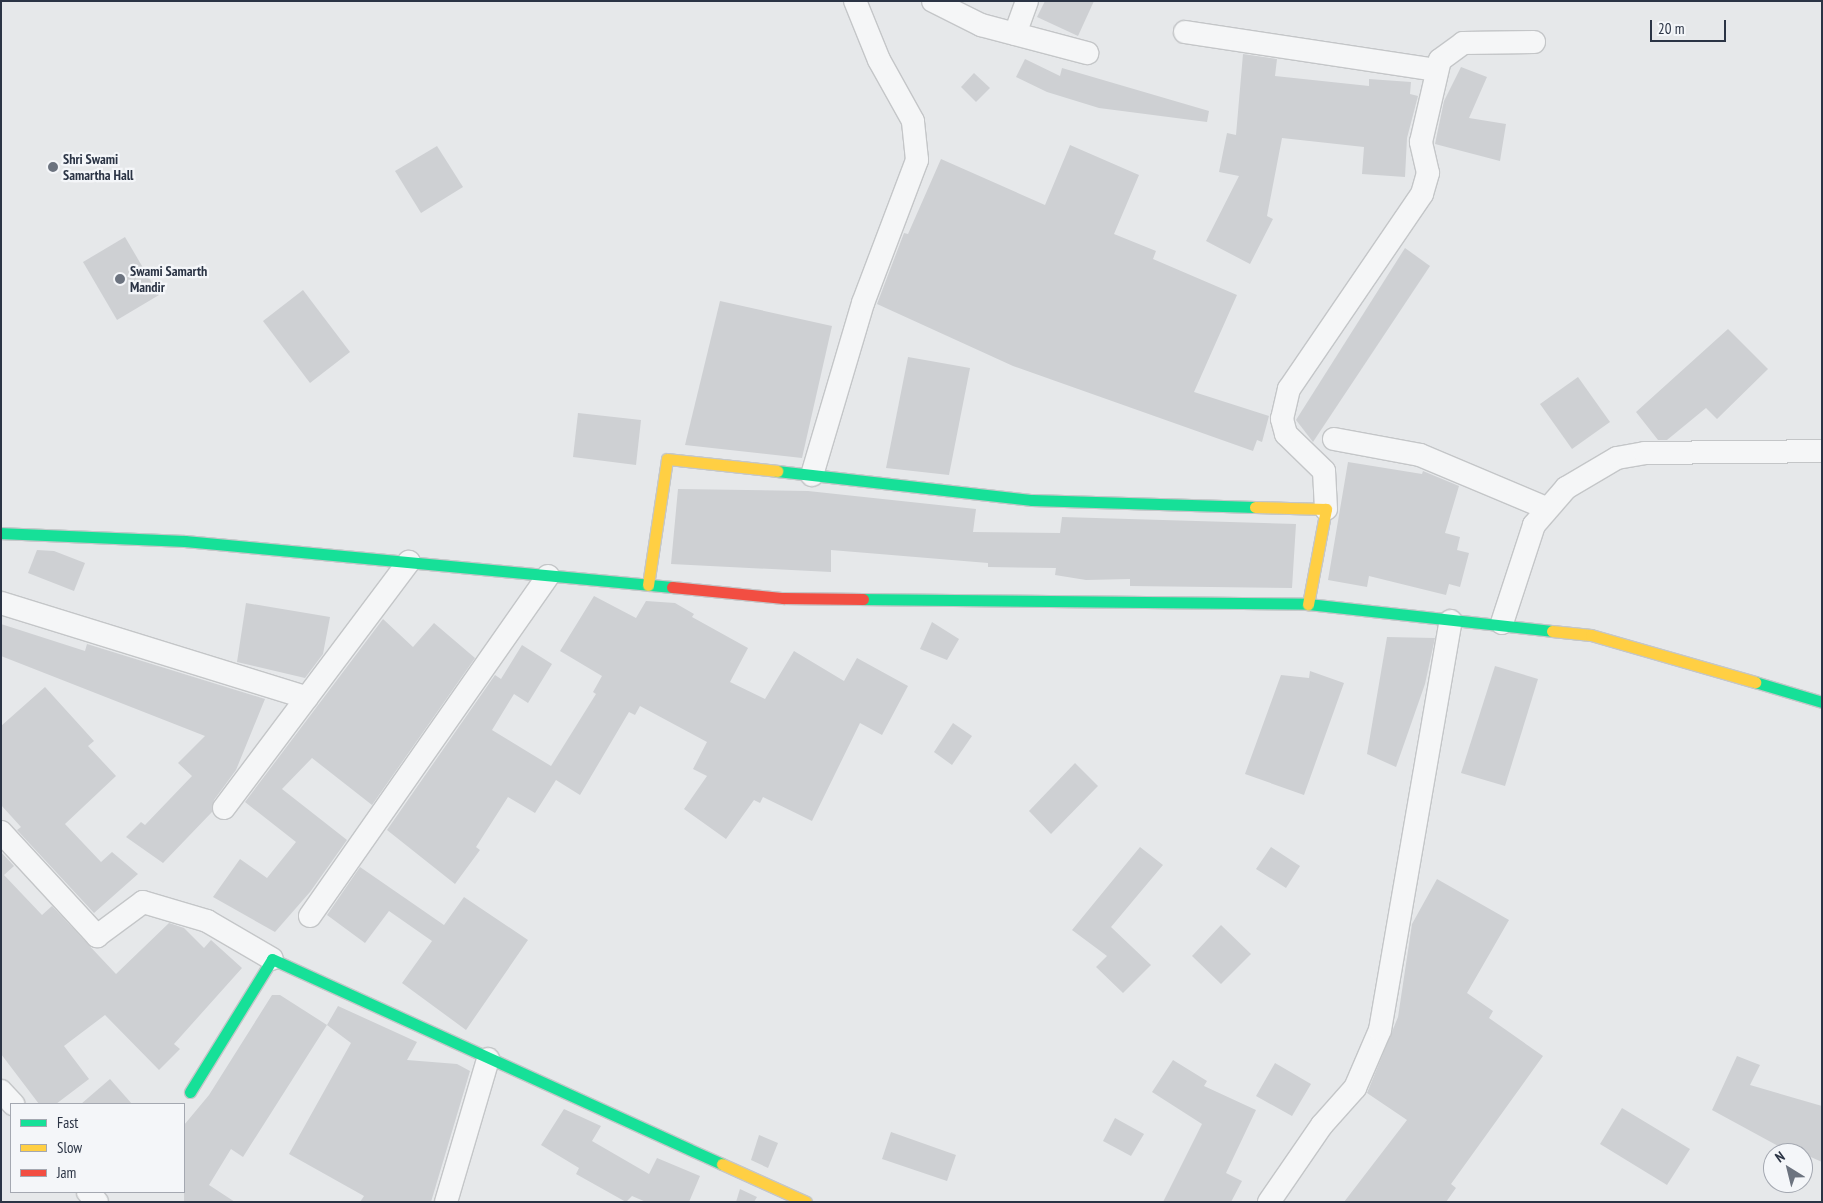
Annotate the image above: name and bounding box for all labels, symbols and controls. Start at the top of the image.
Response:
scale bar [1653,10,1729,42]
text: 20 m [1658,19,1684,38]
place label: Shri Swami Samartha Hall [63,151,134,184]
marker: Shri Swami Samartha Hall [47,161,59,173]
place label: Swami Samarth Mandir [130,263,207,296]
marker: Swami Samarth Mandir [114,273,126,285]
legend [10,1103,185,1193]
text: Fast [57,1113,78,1132]
text: Slow [57,1138,82,1157]
north arrow [1763,1143,1813,1193]
text: N [1771,1147,1788,1166]
text: Jam [57,1163,76,1182]

